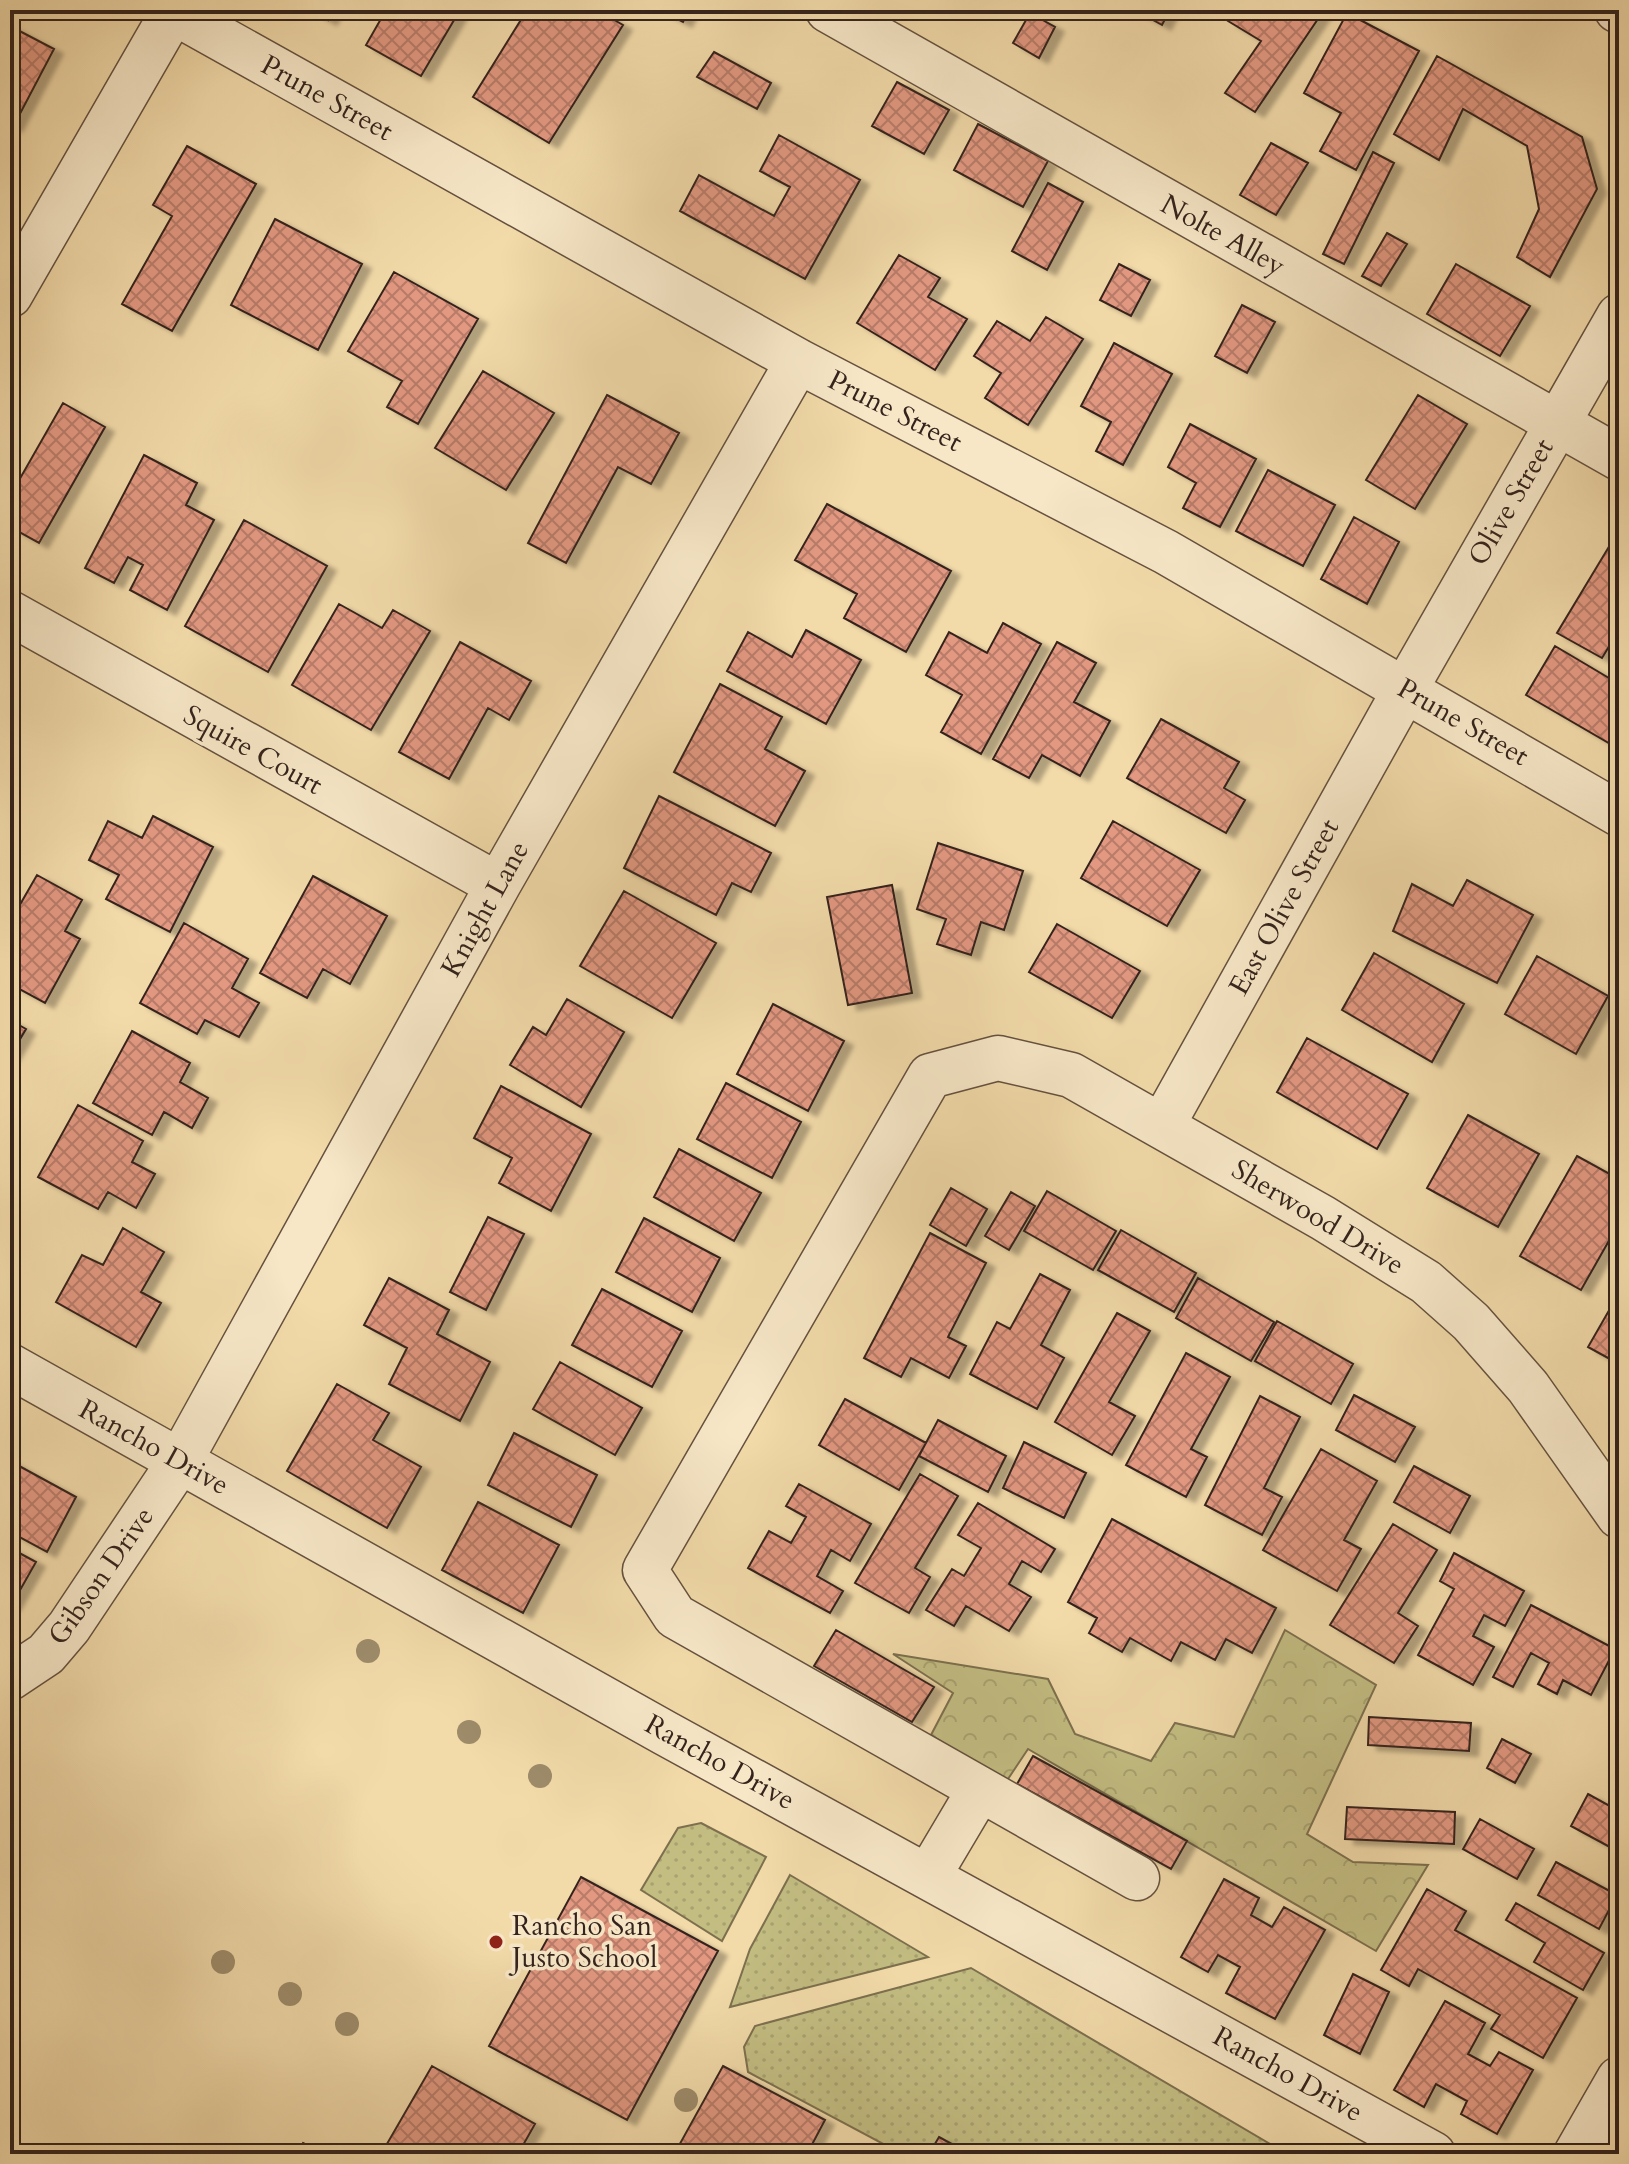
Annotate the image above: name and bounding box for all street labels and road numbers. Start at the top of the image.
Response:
street label: Prune Street [254,46,400,150]
street label: Nolte Alley [1154,185,1292,285]
street label: Prune Street [821,361,969,461]
street label: Olive Street [1459,431,1563,573]
street label: Prune Street [1390,669,1536,775]
street label: Squire Court [177,696,330,804]
street label: East Olive Street [1220,812,1348,1002]
street label: Knight Lane [432,834,538,984]
street label: Sherwood Drive [1225,1150,1411,1284]
street label: Rancho Drive [72,1390,236,1504]
street label: Gibson Drive [39,1499,163,1653]
street label: Rancho Drive [638,1705,802,1819]
street label: Rancho Drive [1206,2017,1370,2131]

